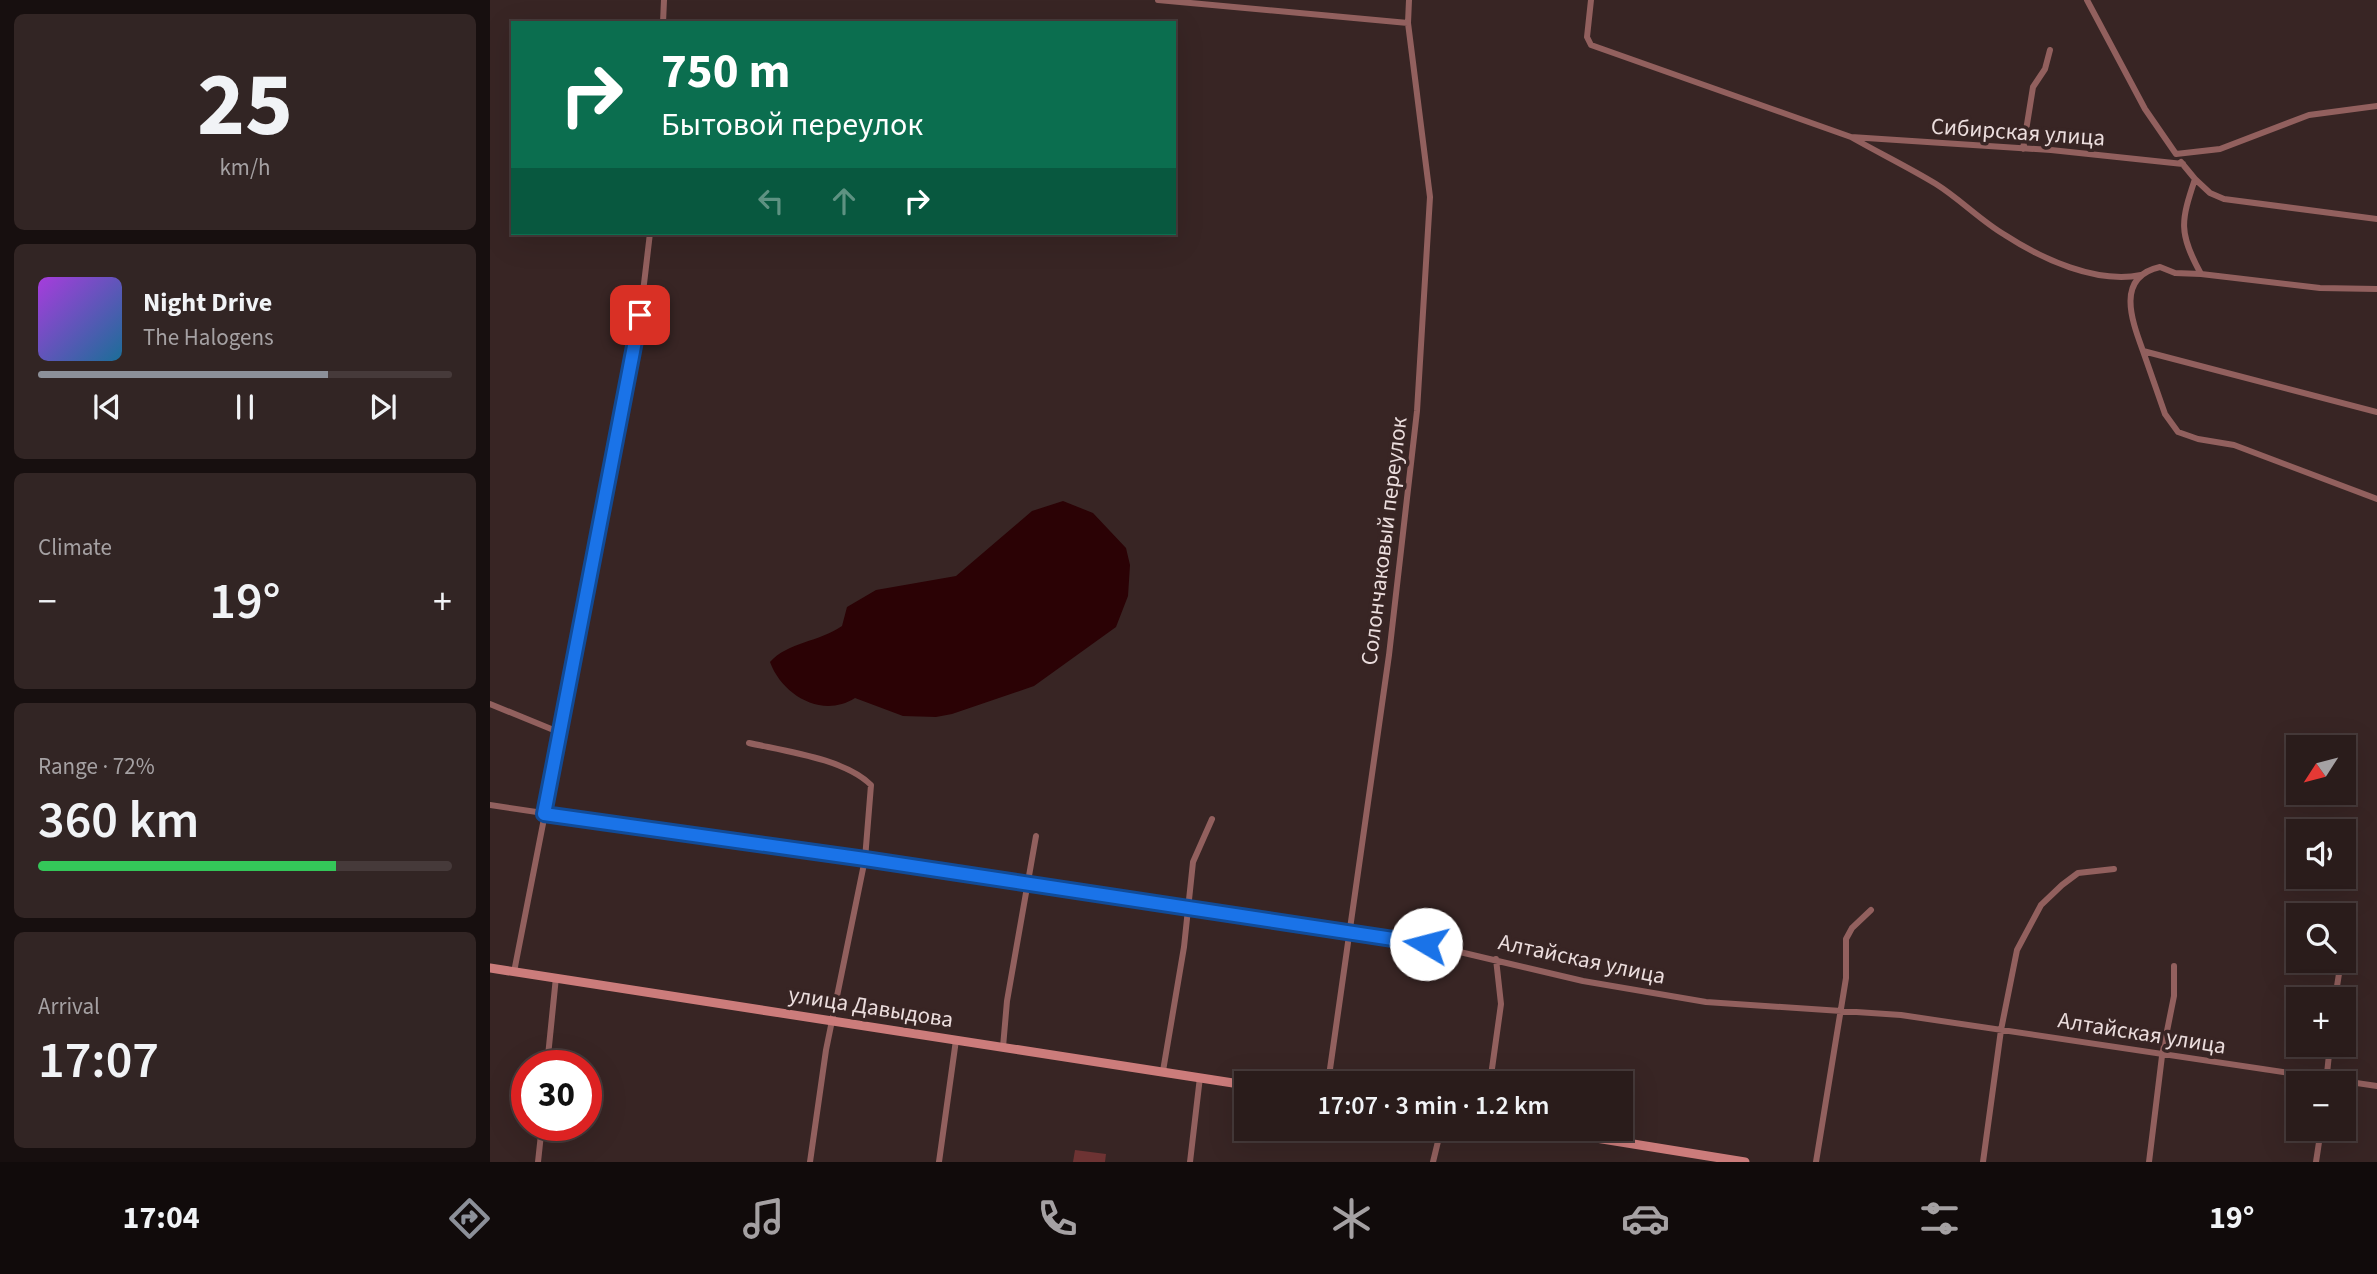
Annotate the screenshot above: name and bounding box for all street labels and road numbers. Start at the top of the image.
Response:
street label: Сибирская улица [1930,109,2106,155]
street label: Солончаковый переулок [1352,414,1416,667]
street label: Алтайская улица [1496,925,1668,993]
street label: улица Давыдова [786,978,956,1036]
street label: Алтайская улица [2056,1003,2228,1063]

